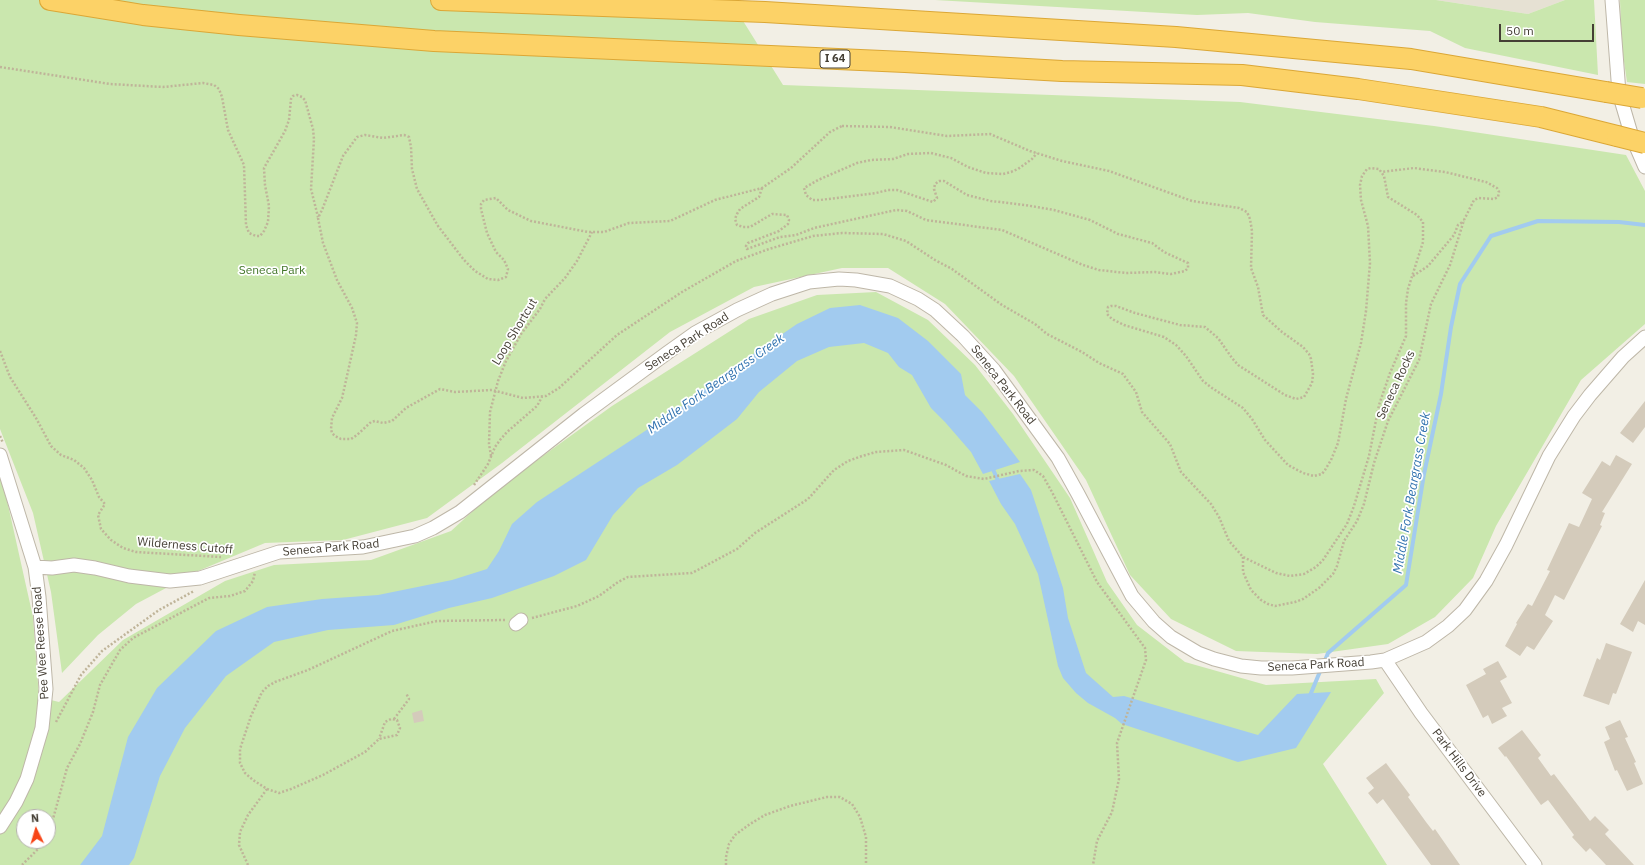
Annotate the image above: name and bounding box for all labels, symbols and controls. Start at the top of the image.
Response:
scale bar [1501,16,1596,42]
text: 50 m [1506,23,1534,38]
road number: I 64 [820,50,850,68]
park label: Seneca Park [239,264,305,278]
street label: Loop Shortcut [489,296,541,368]
street label: Seneca Park Road [642,310,732,374]
water label: Middle Fork Beargrass Creek [645,331,787,437]
street label: Seneca Park Road [967,342,1039,428]
street label: Seneca Rocks [1374,348,1418,422]
water label: Middle Fork Beargrass Creek [1390,411,1434,575]
street label: Wilderness Cutoff [137,535,233,557]
street label: Seneca Park Road [282,537,380,559]
street label: Pee Wee Reese Road [30,586,52,700]
street label: Seneca Park Road [1267,655,1365,675]
street label: Park Hills Drive [1429,726,1489,800]
north arrow [16,809,56,849]
text: N [30,811,40,825]

